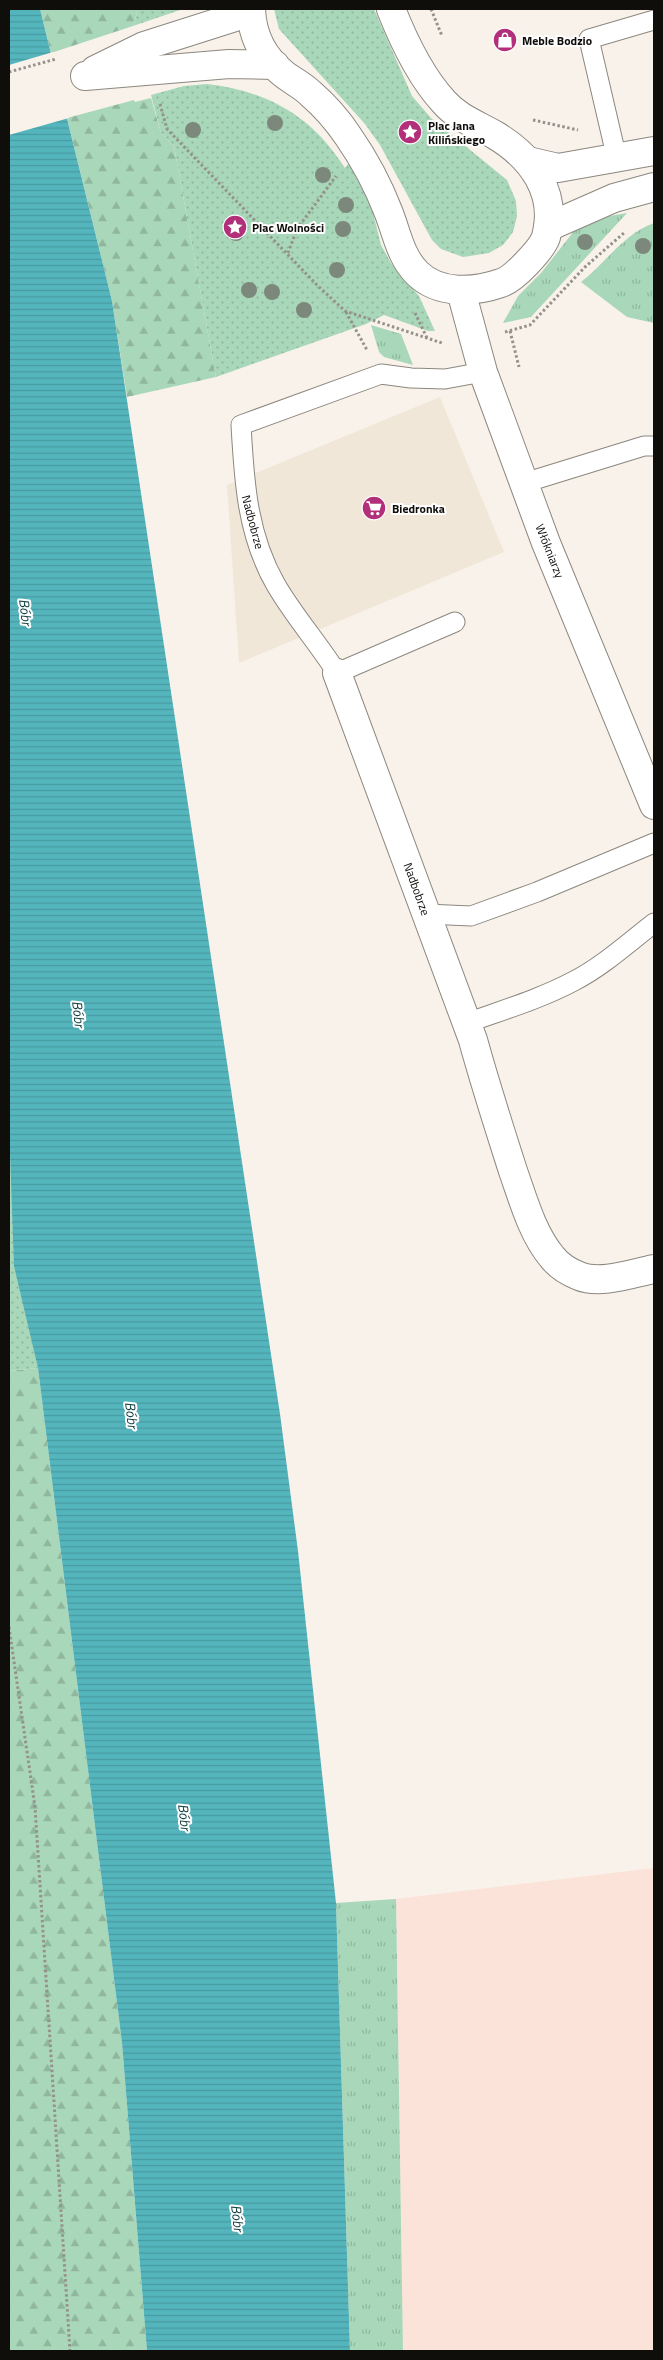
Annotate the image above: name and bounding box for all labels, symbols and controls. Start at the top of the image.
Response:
shop icon: Meble Bodzio [492,27,518,53]
place label: Meble Bodzio [522,31,592,50]
place label: Plac Jana Kilińskiego [428,116,485,149]
place icon: Plac Jana Kilińskiego [397,119,423,145]
place icon: Plac Wolności [222,214,248,240]
place label: Plac Wolności [252,218,324,237]
street label: Nadbobrze [237,493,269,551]
supermarket icon: Biedronka [361,495,387,521]
place label: Biedronka [392,499,445,518]
street label: Włókniarzy [531,521,570,581]
water label: Bóbr [14,598,38,628]
street label: Nadbobrze [399,860,435,918]
water label: Bóbr [67,1000,91,1030]
water label: Bóbr [120,1401,144,1431]
water label: Bóbr [173,1803,197,1833]
water label: Bóbr [226,2204,250,2234]

